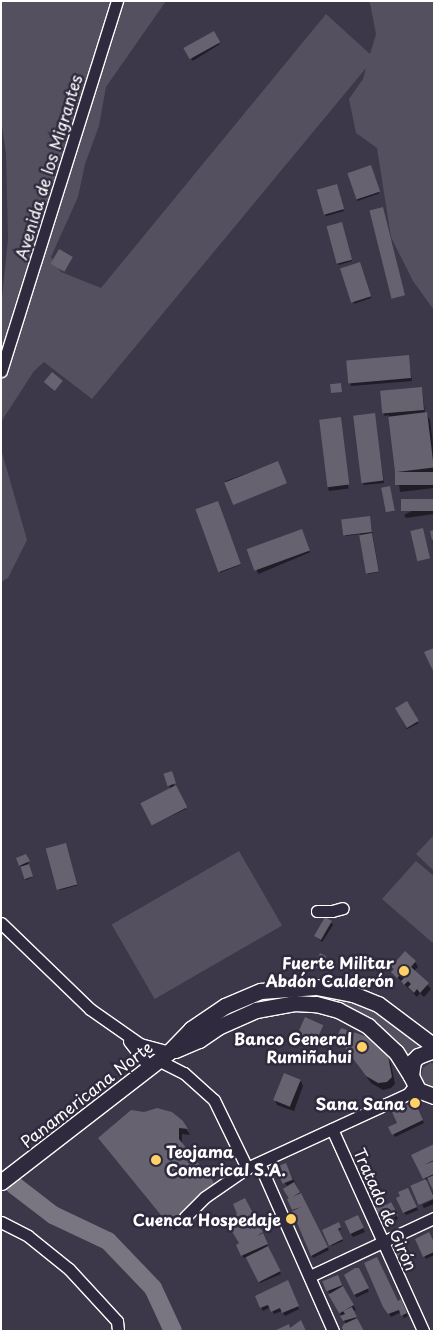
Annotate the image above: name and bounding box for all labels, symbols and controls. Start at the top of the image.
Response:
street label: Avenida de los Migrantes [11,72,85,262]
place label: Fuerte Militar Abdón Calderón [265,952,394,990]
marker: Fuerte Militar Abdón Calderón [398,965,410,977]
place label: Banco General Rumiñahui [234,1028,352,1066]
street label: Panamericana Norte [16,1037,156,1151]
marker: Banco General Rumiñahui [356,1041,368,1053]
place label: Sana Sana [315,1093,405,1113]
marker: Sana Sana [409,1097,421,1109]
place label: Teojama Comerical S.A. [166,1141,286,1179]
street label: Tratado de Girón [350,1145,422,1273]
marker: Teojama Comerical S.A. [150,1154,162,1166]
place label: Cuenca Hospedaje [134,1209,281,1229]
marker: Cuenca Hospedaje [285,1213,297,1225]

